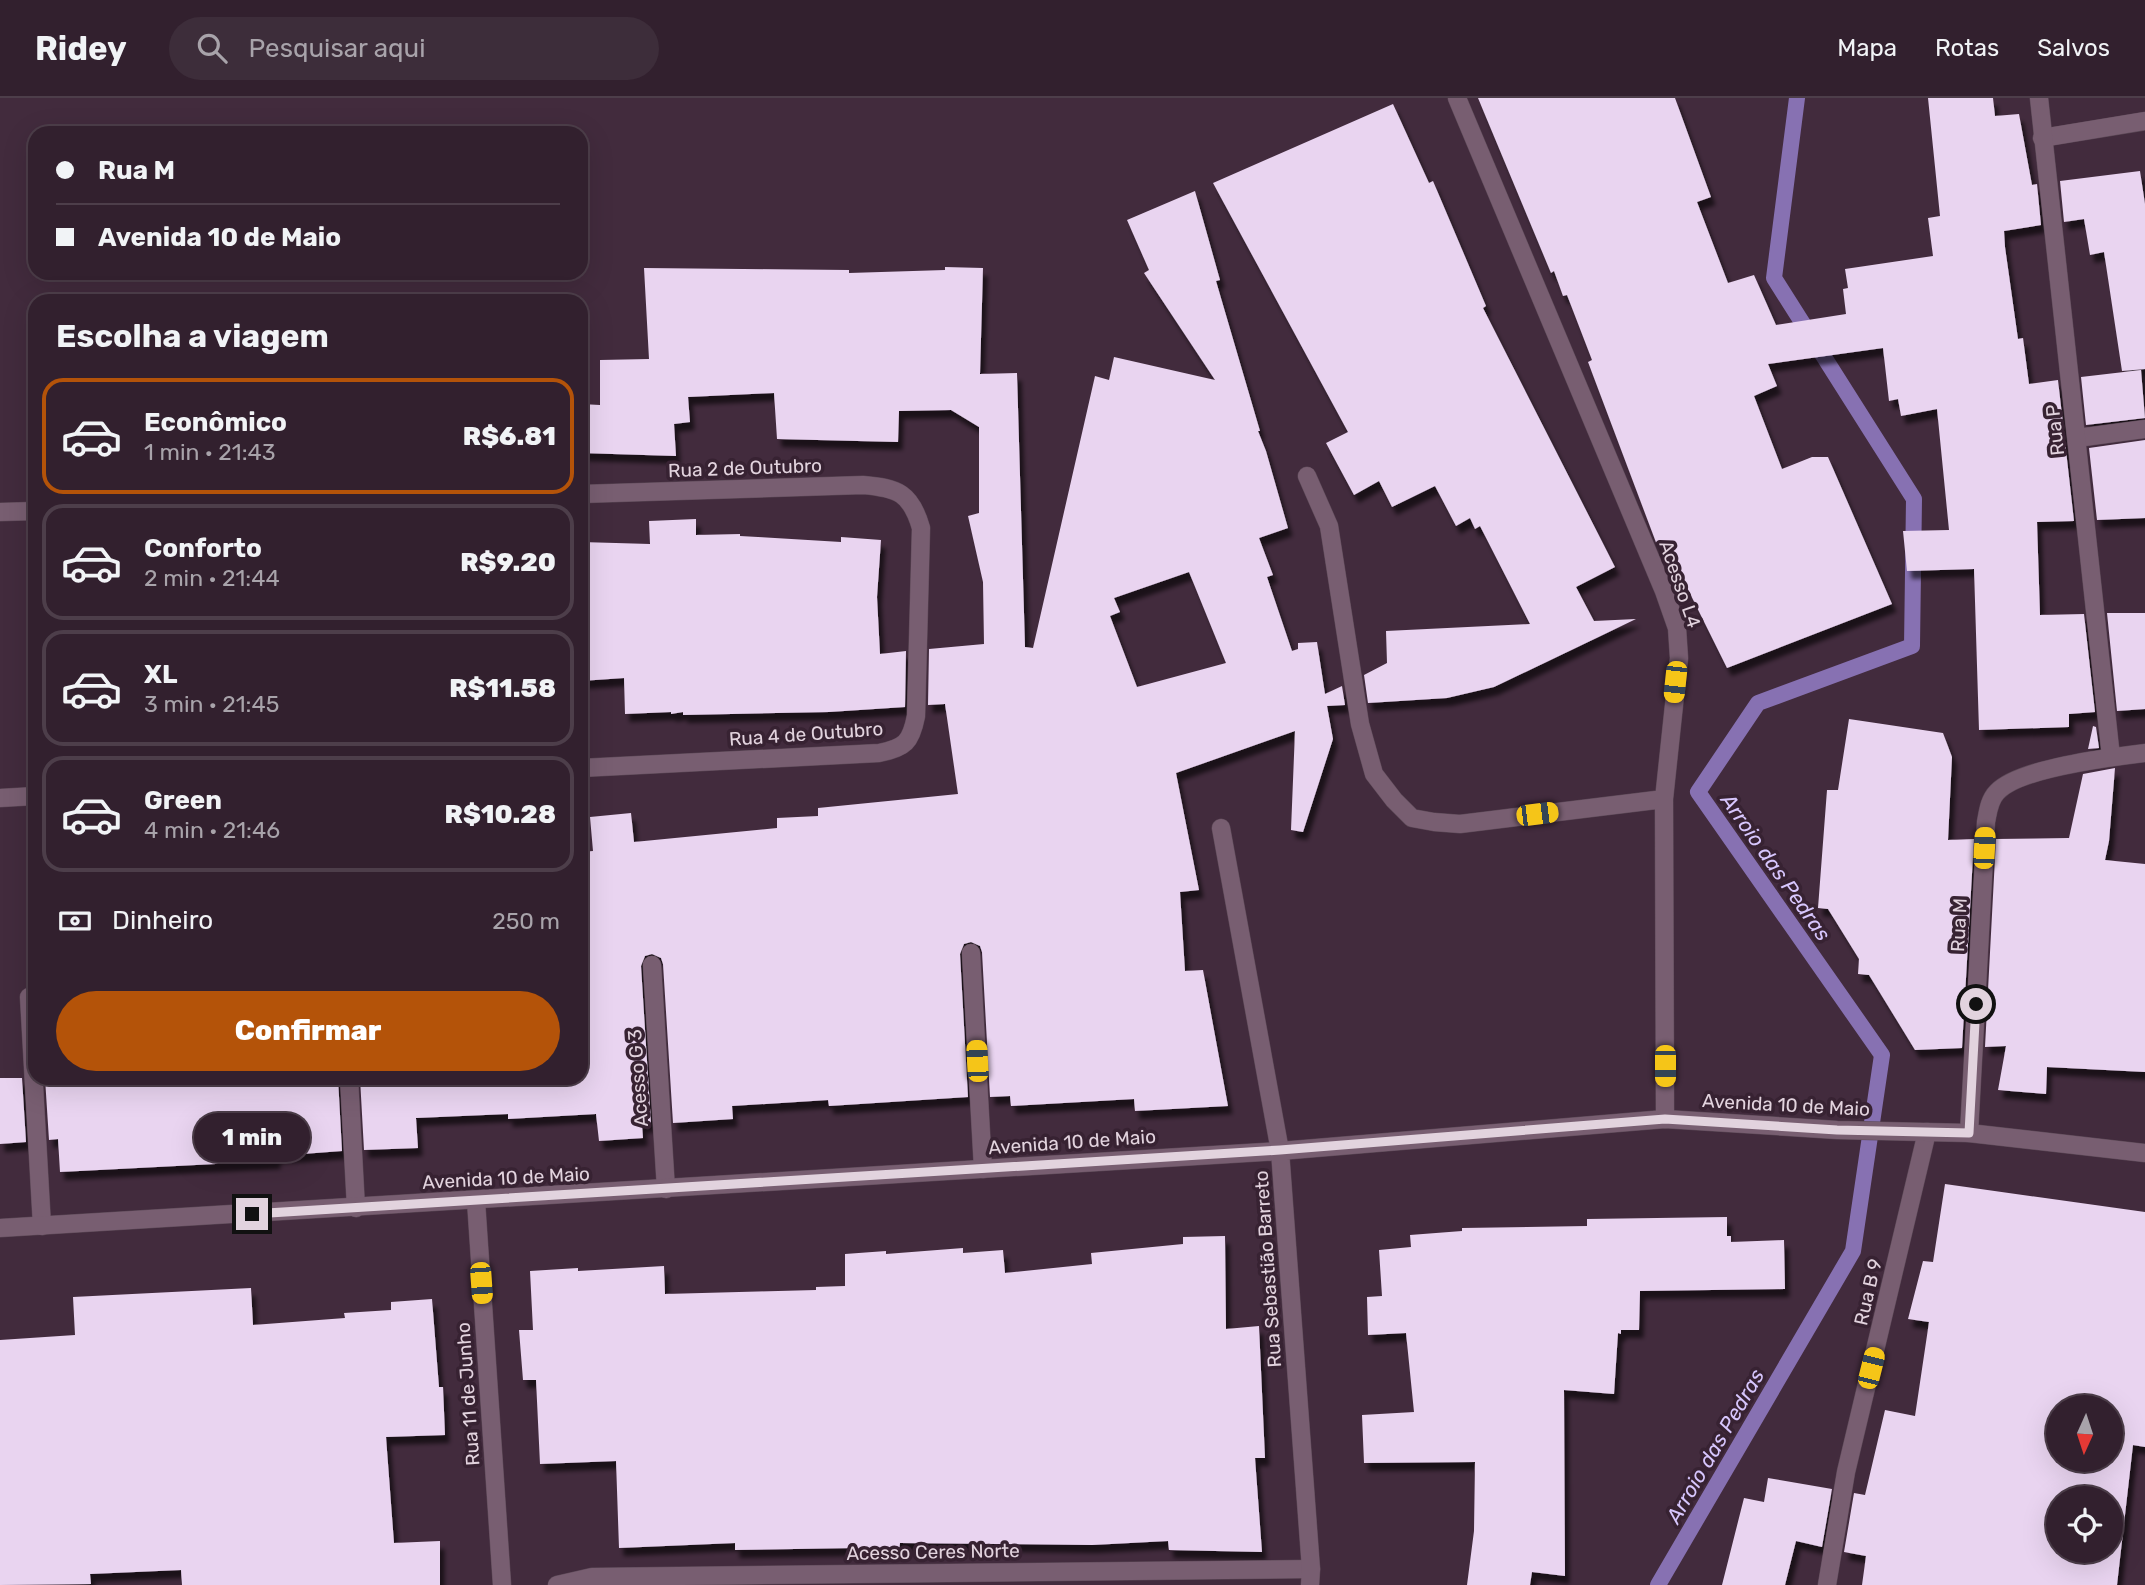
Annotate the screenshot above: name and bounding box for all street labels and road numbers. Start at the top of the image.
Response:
street label: Rua P [2041,403,2069,457]
street label: Rua 2 de Outubro [668,454,822,482]
street label: Acesso L4 [1654,537,1706,631]
street label: Rua 4 de Outubro [728,717,884,751]
street label: Rua M [1946,897,1972,953]
street label: Acesso G 3 [623,1028,653,1128]
street label: Avenida 10 de Maio [1701,1089,1871,1121]
street label: Avenida 10 de Maio [987,1125,1157,1159]
street label: Avenida 10 de Maio [421,1162,591,1194]
street label: Rua Sebastião Barreto [1250,1170,1286,1368]
street label: Rua B 9 [1849,1256,1887,1328]
street label: Rua 11 de Junho [452,1321,484,1467]
street label: Acesso Ceres Norte [846,1539,1020,1565]

